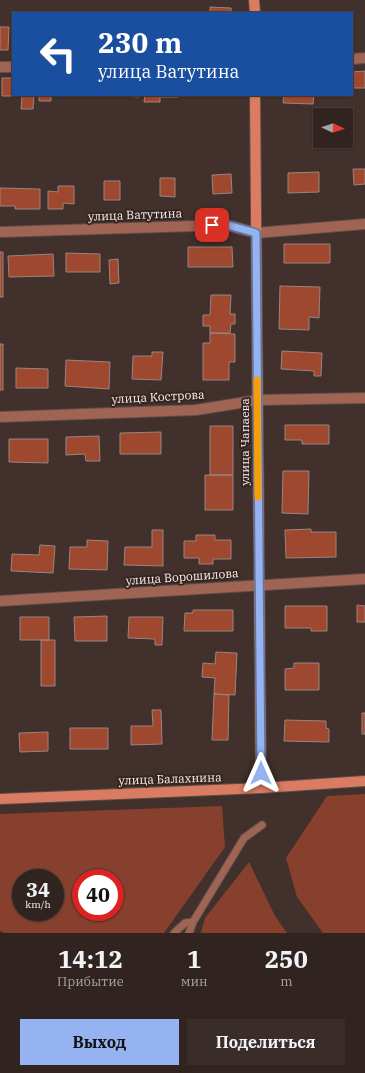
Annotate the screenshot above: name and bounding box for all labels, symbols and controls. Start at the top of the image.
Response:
text: 230 m [98,24,182,61]
icon: left [32,28,84,80]
text: улица Ватутина [98,60,239,83]
north arrow [313,108,353,148]
map controls [313,108,353,148]
street label: улица Ватутина [88,205,183,224]
pin [195,208,229,242]
icon: arrive [201,214,223,236]
street label: улица Кострова [111,387,205,406]
street label: улица Чапаева [237,398,252,486]
street label: улица Ворошилова [125,565,239,588]
position arrow [240,752,282,794]
street label: улица Балахнина [118,769,222,788]
speed limit sign: 40 [72,869,124,921]
text: 34 [26,876,50,903]
text: km/h [25,898,51,911]
text: 14:12 [58,943,123,975]
text: 1 [187,943,201,975]
text: 250 [265,943,308,975]
text: Прибытие [57,973,124,990]
text: мин [181,973,208,990]
text: m [280,973,293,990]
button: Выход [20,1019,179,1065]
button: Поделиться [187,1019,345,1065]

